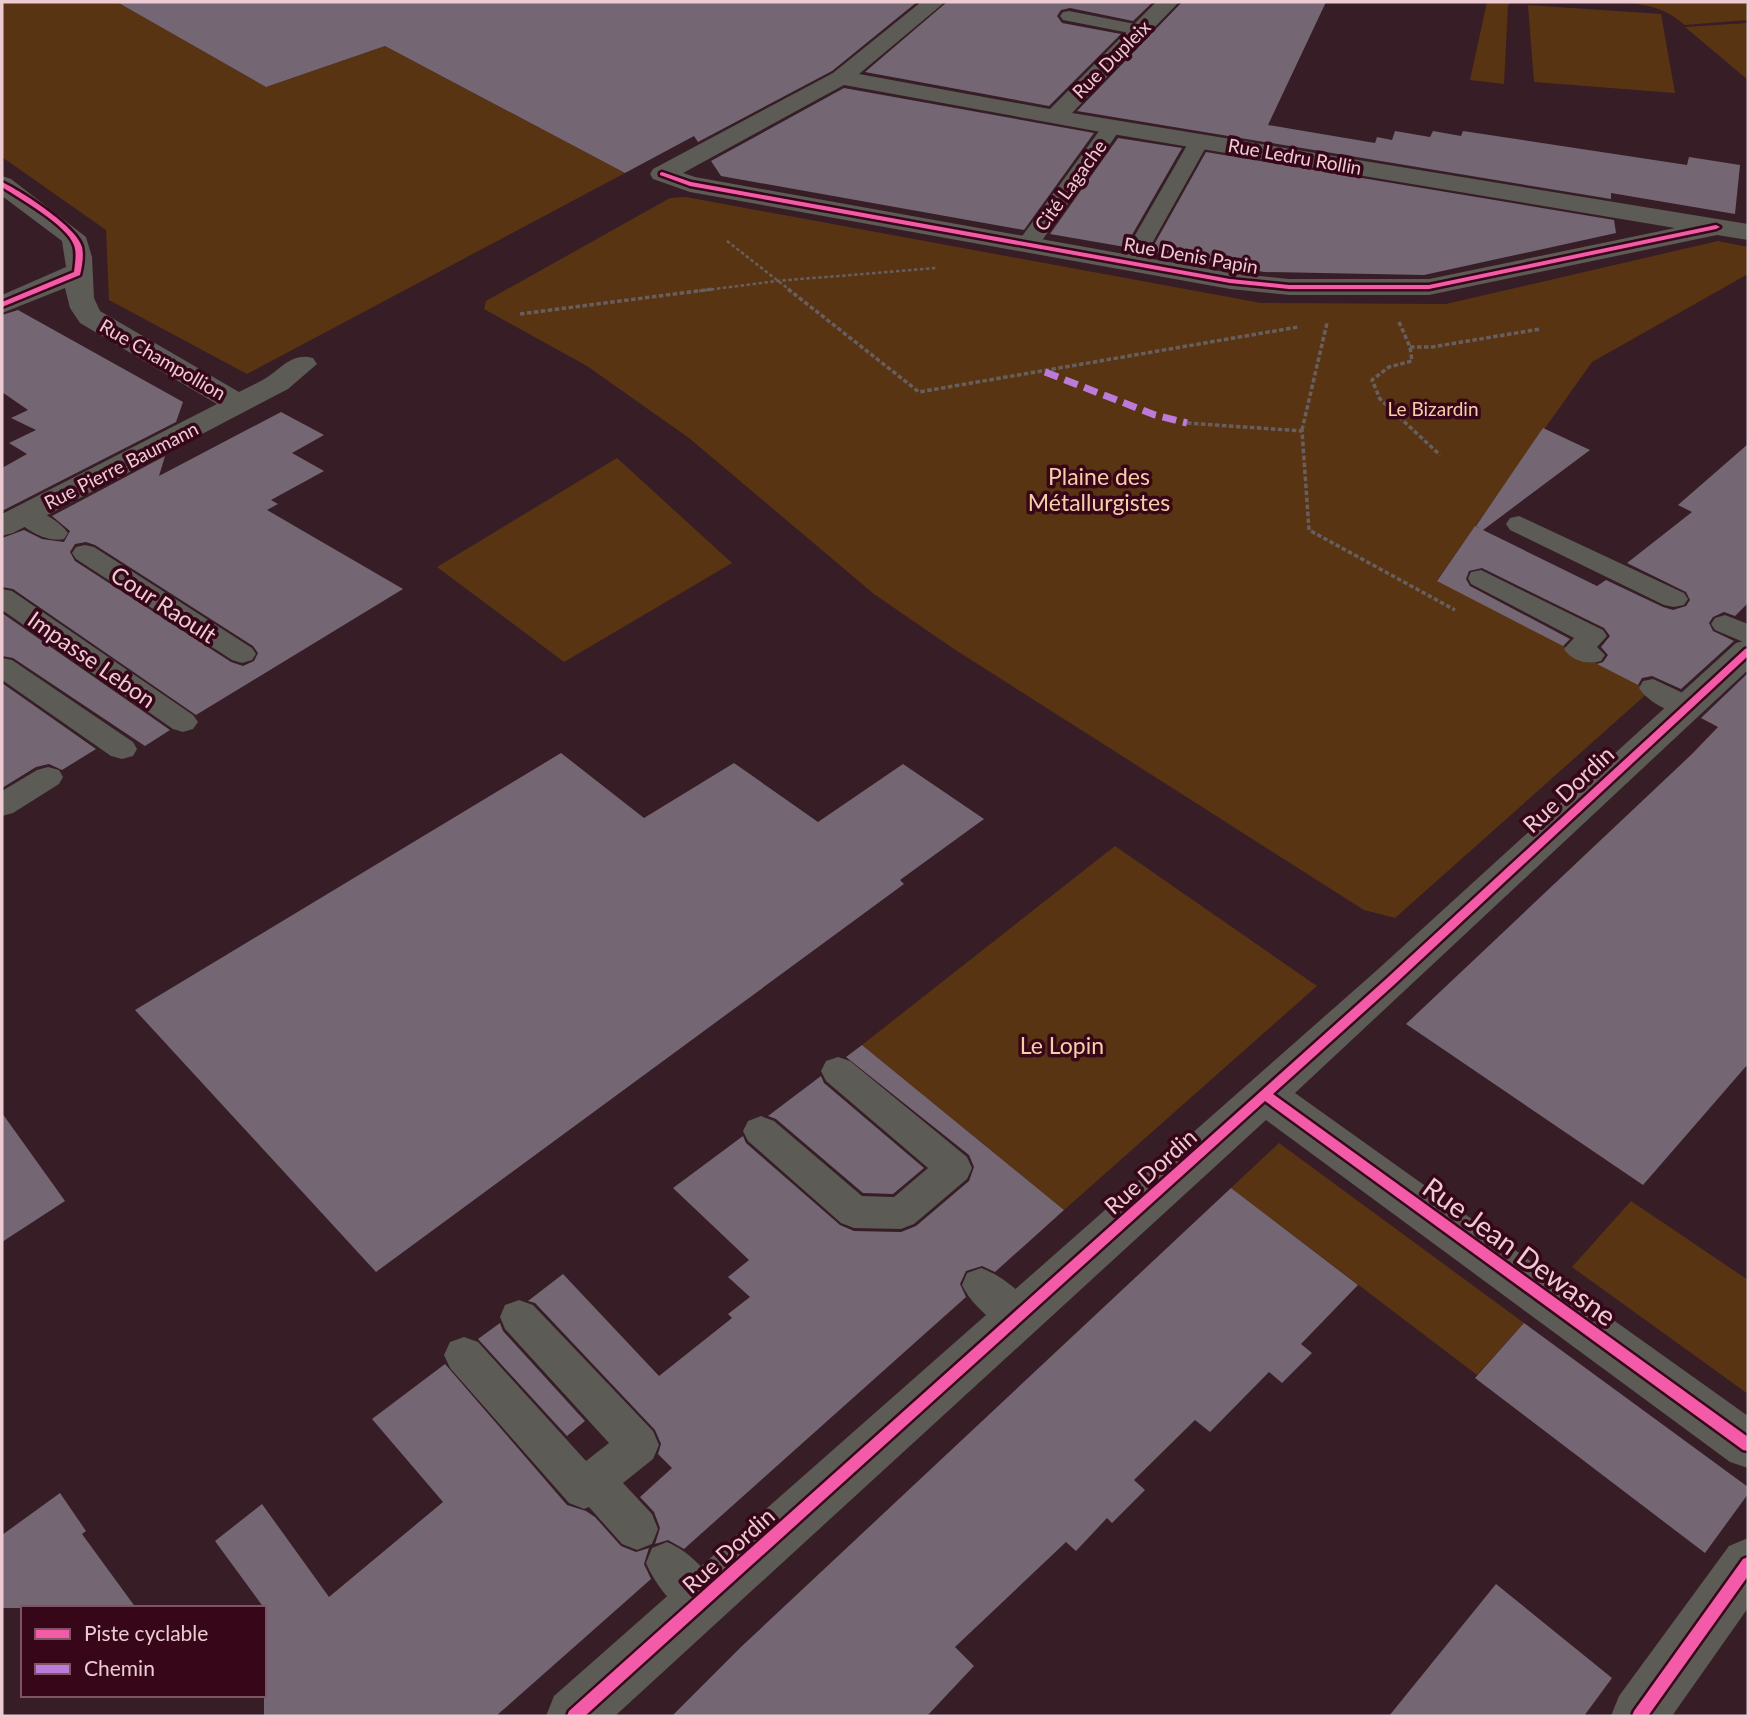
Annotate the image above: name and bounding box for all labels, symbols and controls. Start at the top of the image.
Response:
street label: Rue Dupleix [1067,15,1155,103]
street label: Rue Ledru Rollin [1226,133,1364,179]
street label: Cité Lagache [1029,135,1111,235]
street label: Rue Denis Papin [1122,232,1260,278]
street label: Rue Champollion [96,314,230,404]
park label: Le Bizardin [1388,397,1478,420]
street label: Rue Pierre Baumann [40,416,202,514]
park label: Plaine des Métallurgistes [1028,462,1170,516]
street label: Cour Raoult [106,560,223,649]
street label: Impasse Lebon [23,605,161,713]
street label: Rue Dordin [1517,740,1619,838]
park label: Le Lopin [1020,1031,1104,1059]
street label: Rue Dordin [1098,1122,1202,1220]
street label: Rue Jean Dewasne [1417,1169,1623,1333]
street label: Rue Dordin [676,1501,780,1599]
legend [21,1606,266,1697]
text: Piste cyclable [84,1620,208,1645]
text: Chemin [84,1655,155,1680]

